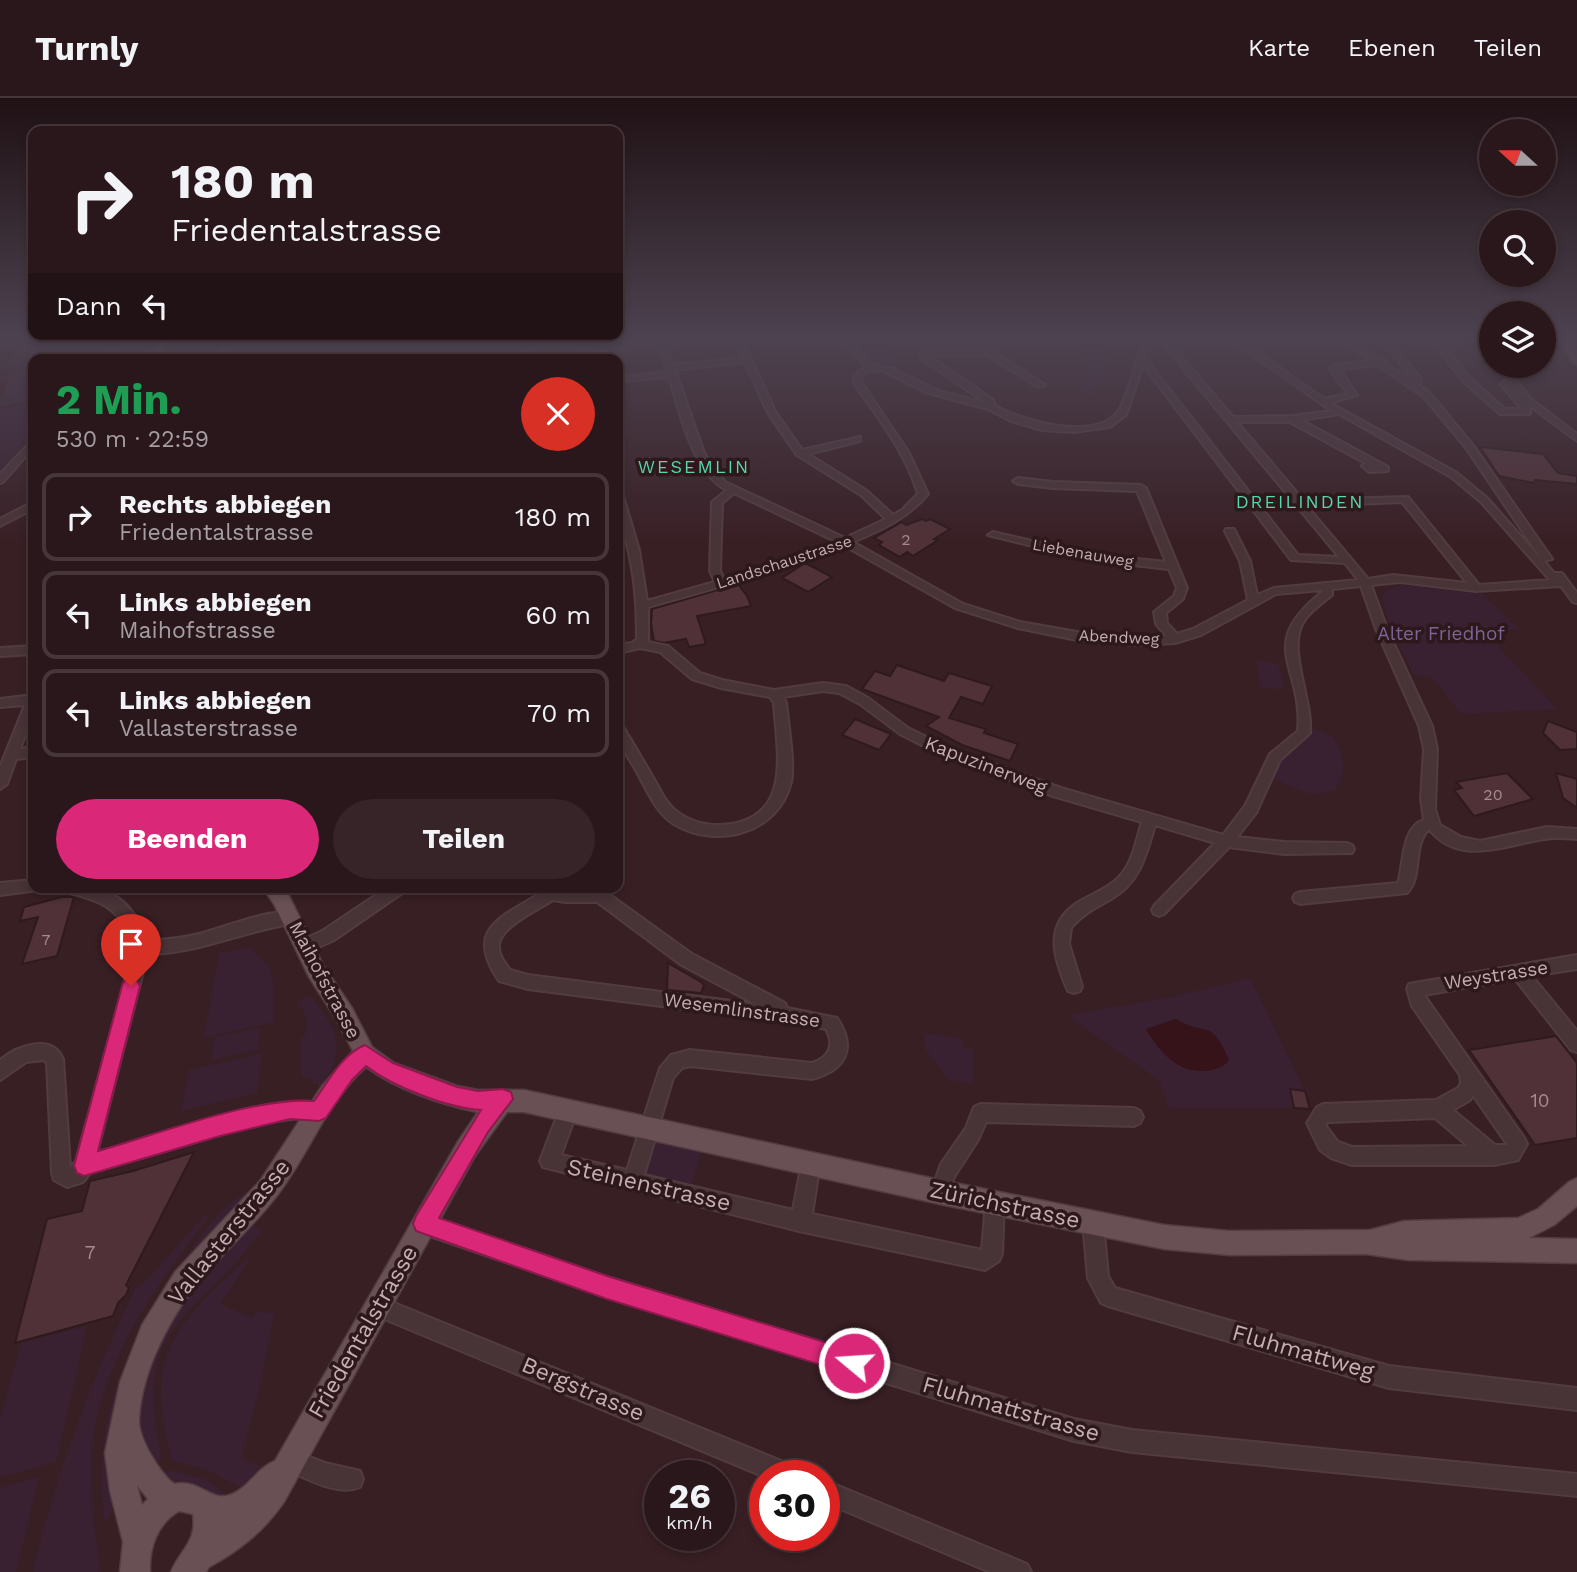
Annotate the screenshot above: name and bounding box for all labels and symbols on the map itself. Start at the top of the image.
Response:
north arrow [1479,119,1556,196]
district label: WESEMLIN [638,456,750,477]
district label: DREILINDEN [1236,491,1364,512]
house number: 2 [901,530,911,549]
street label: Landschaustrasse [714,531,854,593]
street label: Liebenauweg [1031,535,1135,571]
park label: Alter Friedhof [1377,622,1505,645]
street label: Abendweg [1078,625,1160,649]
street label: Kapuzinerweg [922,731,1051,799]
house number: 20 [1483,785,1503,804]
pin [101,914,161,986]
street label: Maihofstrasse [284,917,366,1043]
house number: 7 [42,930,51,949]
street label: Weystrasse [1442,955,1550,995]
street label: Wesemlinstrasse [662,988,822,1032]
house number: 10 [1530,1089,1550,1112]
street label: Steinenstrasse [565,1153,733,1217]
street label: Vallasterstrasse [162,1154,296,1310]
street label: Zürichstrasse [928,1176,1082,1234]
house number: 7 [85,1241,95,1264]
street label: Friedentalstrasse [303,1241,423,1423]
street label: Fluhmattweg [1229,1319,1378,1385]
position arrow [817,1326,891,1400]
street label: Bergstrasse [518,1351,648,1427]
street label: Fluhmattstrasse [919,1371,1103,1447]
speed limit sign: 30 [749,1460,840,1551]

